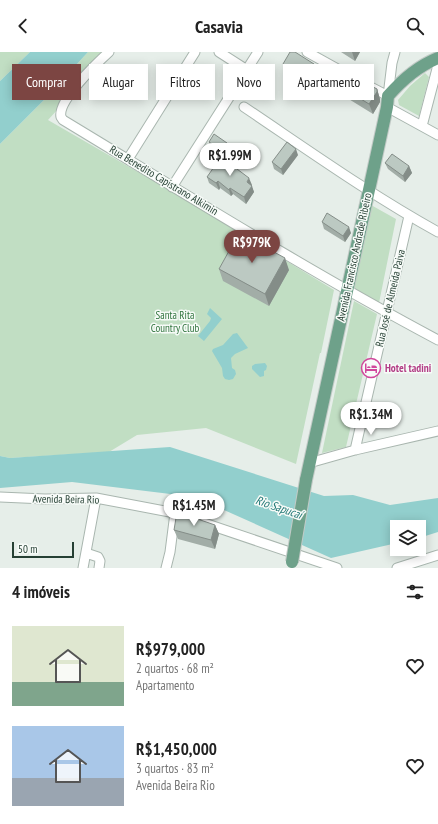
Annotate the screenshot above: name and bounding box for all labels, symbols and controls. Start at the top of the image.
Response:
icon: back [12,15,34,37]
text: Casavia [195,15,243,38]
icon: search [404,15,426,37]
chip: Comprar [12,64,81,100]
chip: Alugar [89,64,148,100]
chip: Filtros [156,64,215,100]
chip: Novo [223,64,275,100]
chip: Apartamento [283,64,374,100]
street label: Rua Benedito Capistrano Alkimin [107,142,221,218]
pin: R$1.99M [193,143,267,177]
text: R$1.99M [209,147,251,164]
street label: Avenida Francisco Andrade Ribeiro [334,191,374,322]
pin: R$979K [219,230,285,264]
text: R$979K [233,234,271,251]
street label: Rua José de Almeida Paiva [372,248,408,348]
park label: Santa Rita Country Club [151,308,199,335]
hotel icon: Hotel tadini [360,357,382,379]
place label: Hotel tadini [385,361,432,375]
pin: R$1.34M [334,402,408,436]
text: R$1.34M [350,406,392,423]
street label: Avenida Beira Rio [33,491,100,507]
water label: Rio Sapucaí [254,492,306,523]
pin: R$1.45M [157,493,231,527]
text: R$1.45M [173,497,215,514]
map controls [390,520,426,556]
button: layers [390,520,426,556]
scale bar [12,540,74,559]
text: 50 m [18,542,37,556]
text: 4 imóveis [12,581,70,603]
icon: filters [404,581,426,603]
text: R$979,000 [136,638,205,660]
icon: home [44,642,92,690]
icon: heart [404,655,426,677]
text: 2 quartos · 68 m² [136,660,214,677]
text: Apartamento [136,677,194,694]
text: R$1,450,000 [136,738,217,760]
icon: home [44,742,92,790]
icon: heart [404,755,426,777]
text: 3 quartos · 83 m² [136,760,214,777]
text: Avenida Beira Rio [136,777,215,794]

